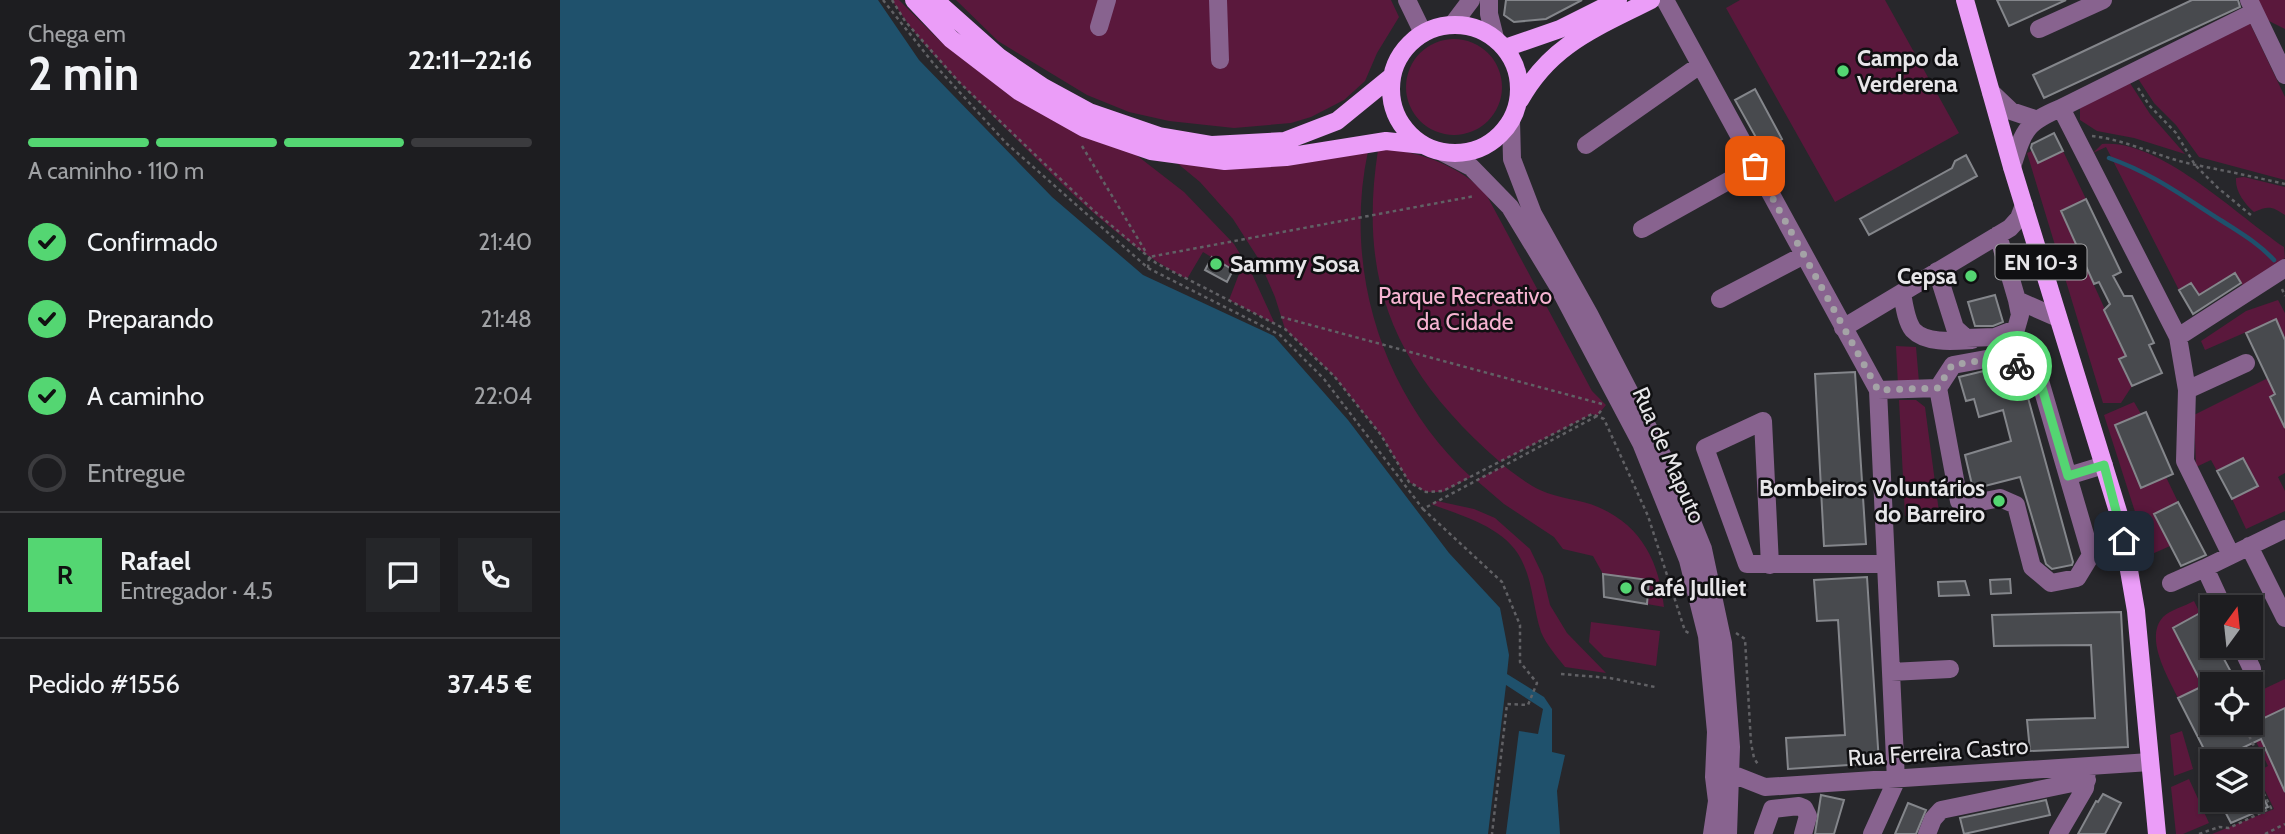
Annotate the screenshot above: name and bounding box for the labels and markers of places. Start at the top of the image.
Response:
place label: Campo da Verderena [1857,44,1959,98]
marker: Campo da Verderena [1835,63,1851,79]
pin [1725,136,1785,196]
place label: Sammy Sosa [1230,250,1360,278]
marker: Sammy Sosa [1208,256,1224,272]
place label: Cepsa [1897,262,1958,290]
marker: Cepsa [1963,268,1979,284]
place label: Bombeiros Voluntários do Barreiro [1759,474,1985,528]
marker: Bombeiros Voluntários do Barreiro [1991,493,2007,509]
pin [2094,511,2154,571]
place label: Café Julliet [1640,574,1746,602]
marker: Café Julliet [1618,580,1634,596]

